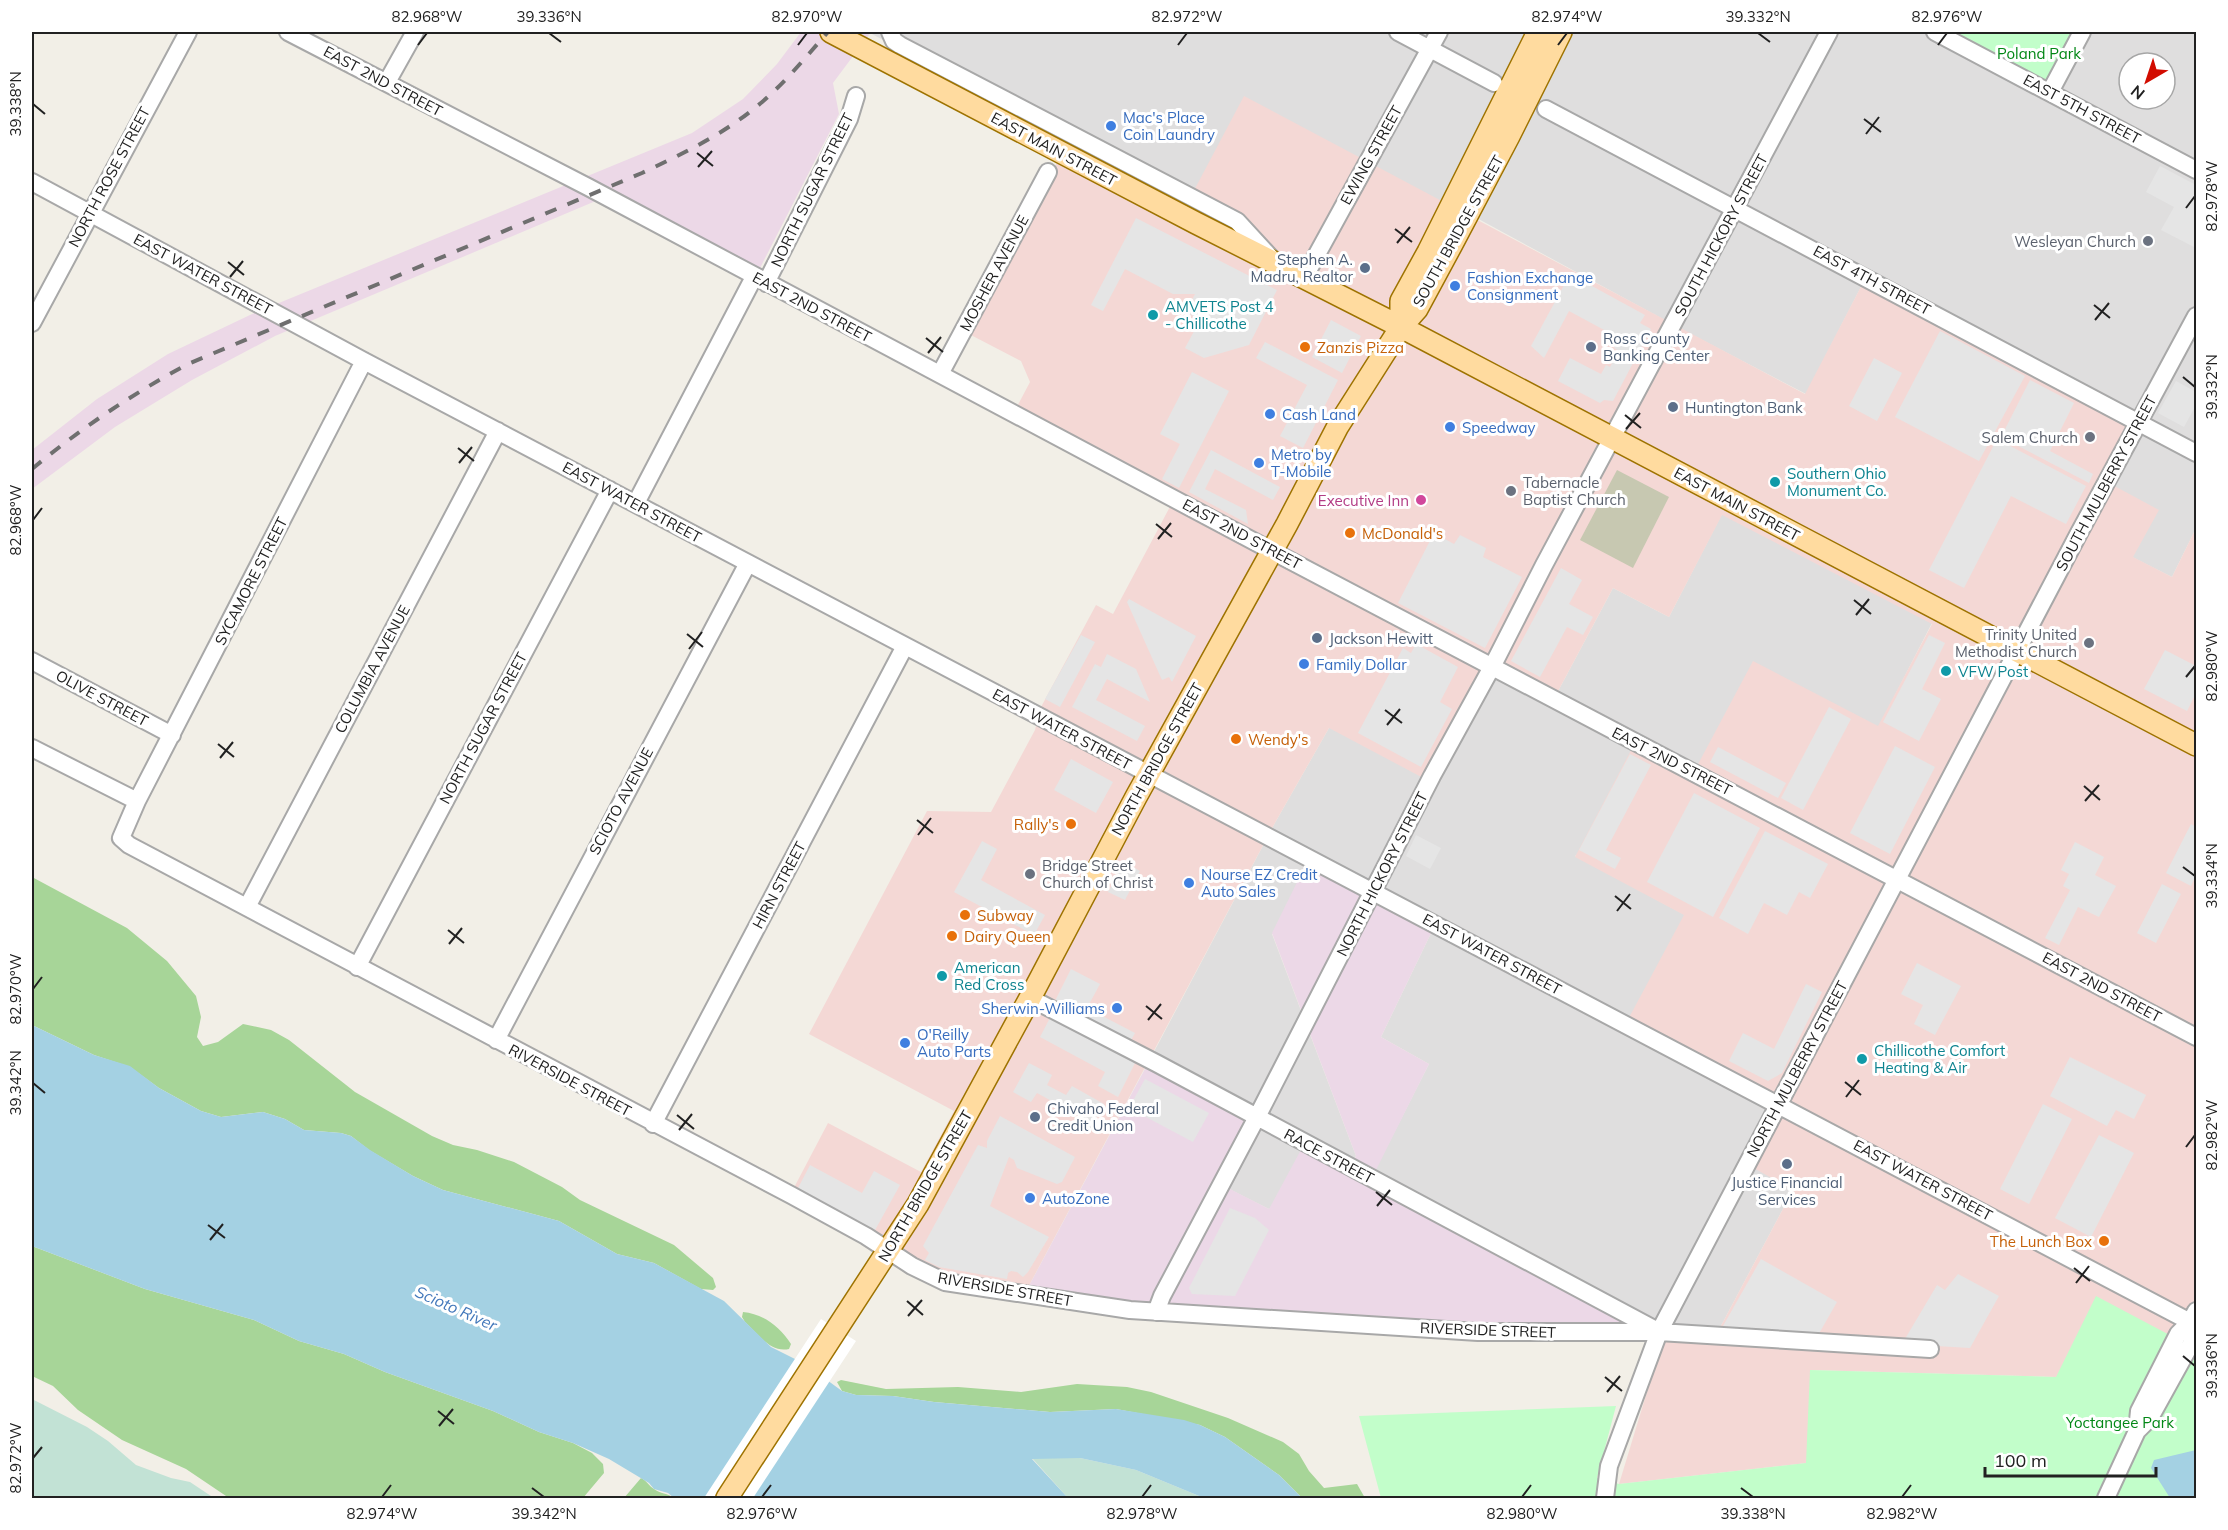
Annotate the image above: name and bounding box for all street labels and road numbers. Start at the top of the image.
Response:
street label: EAST 2ND STREET [320,42,446,120]
street label: EAST 5TH STREET [2020,70,2144,148]
street label: EWING STREET [1336,102,1406,208]
street label: NORTH ROSE STREET [64,104,154,250]
street label: EAST MAIN STREET [988,108,1120,190]
street label: NORTH SUGAR STREET [766,110,858,270]
street label: SOUTH HICKORY STREET [1670,151,1772,319]
street label: SOUTH BRIDGE STREET [1408,152,1508,310]
street label: MOSHER AVENUE [955,211,1033,334]
street label: EAST WATER STREET [130,229,276,319]
street label: EAST 4TH STREET [1810,241,1934,319]
street label: EAST 2ND STREET [749,268,875,346]
street label: SOUTH MULBERRY STREET [2052,392,2160,574]
street label: EAST WATER STREET [559,457,705,547]
street label: EAST MAIN STREET [1671,463,1803,545]
street label: EAST 2ND STREET [1179,495,1305,573]
street label: SYCAMORE STREET [210,514,292,648]
street label: COLUMBIA AVENUE [330,601,414,736]
street label: NORTH SUGAR STREET [435,649,531,807]
street label: OLIVE STREET [53,666,151,730]
street label: NORTH BRIDGE STREET [1107,679,1207,839]
street label: EAST WATER STREET [989,684,1135,774]
street label: EAST 2ND STREET [1609,723,1735,799]
street label: SCIOTO AVENUE [585,744,657,858]
street label: NORTH HICKORY STREET [1332,789,1432,959]
street label: HIRN STREET [748,838,810,932]
street label: EAST WATER STREET [1419,909,1565,999]
street label: EAST 2ND STREET [2039,948,2165,1026]
street label: NORTH MULBERRY STREET [1742,978,1852,1160]
street label: RIVERSIDE STREET [505,1040,635,1120]
street label: NORTH BRIDGE STREET [874,1107,976,1265]
street label: RACE STREET [1281,1124,1377,1188]
street label: EAST WATER STREET [1850,1135,1996,1225]
street label: RIVERSIDE STREET [936,1268,1074,1310]
street label: RIVERSIDE STREET [1420,1318,1556,1342]

